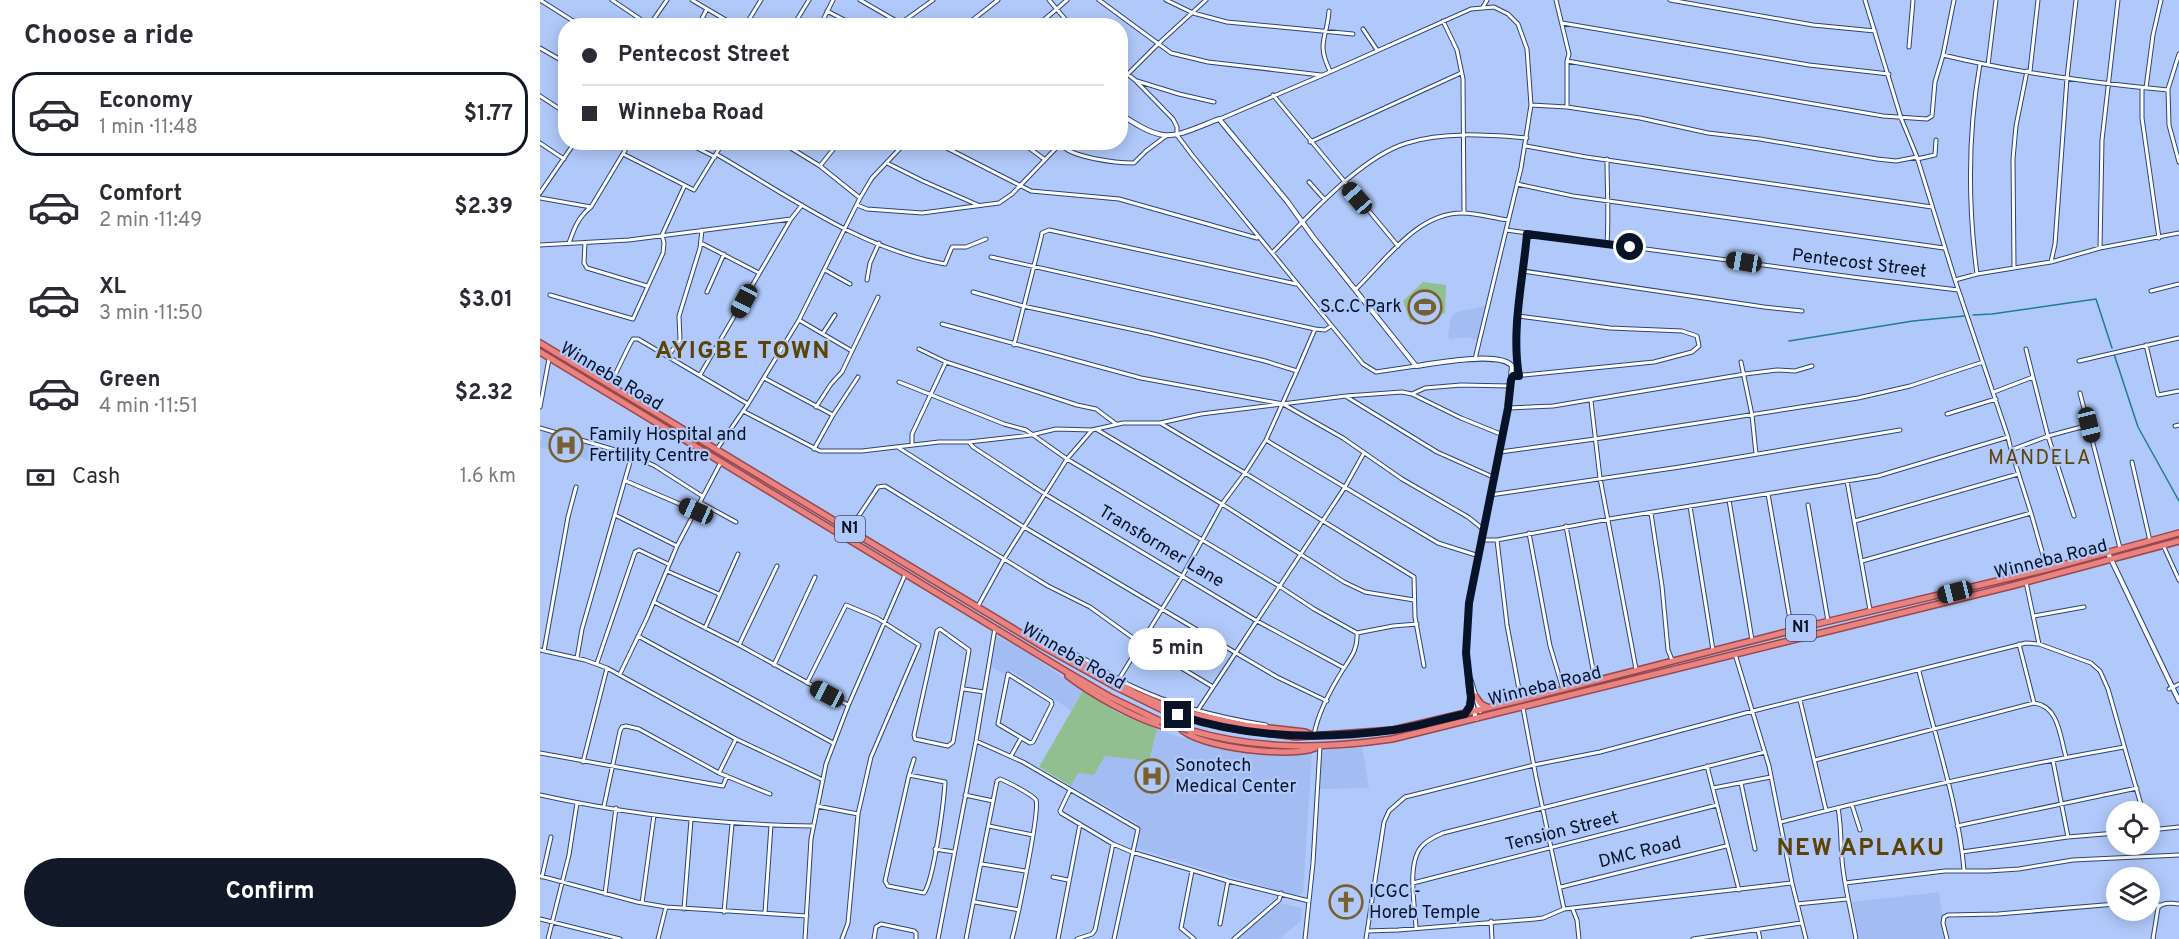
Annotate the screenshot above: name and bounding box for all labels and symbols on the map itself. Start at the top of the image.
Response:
car [1338,179,1376,217]
route start [1616,233,1643,260]
street label: Pentecost Street [1790,244,1928,284]
car [1725,250,1763,274]
car [728,281,760,321]
sports icon: S.C.C Park [1407,289,1443,325]
place label: S.C.C Park [1320,296,1402,319]
street label: Winneba Road [555,337,667,417]
district label: AYIGBE TOWN [655,337,831,367]
car [2076,405,2102,445]
place label: Family Hospital and Fertility Centre [589,424,747,468]
hospital icon: Family Hospital and Fertility Centre [548,427,584,463]
district label: MANDELA [1988,446,2092,472]
car [676,495,716,527]
street label: Transformer Lane [1094,500,1228,594]
road number: N1 [835,516,865,542]
street label: Winneba Road [1992,535,2110,585]
car [1935,579,1975,605]
road number: N1 [1786,615,1816,641]
street label: Winneba Road [1017,618,1129,696]
callout: 5 min [1128,628,1228,670]
street label: Winneba Road [1486,662,1604,712]
car [807,678,847,710]
route end [1164,701,1191,728]
place label: Sonotech Medical Center [1175,755,1296,799]
hospital icon: Sonotech Medical Center [1134,758,1170,794]
street label: Tension Street [1503,807,1621,857]
street label: DMC Road [1596,832,1684,874]
district label: NEW APLAKU [1776,834,1946,864]
place label: ICGC - Horeb Temple [1369,881,1480,925]
church icon: ICGC - Horeb Temple [1328,884,1364,920]

